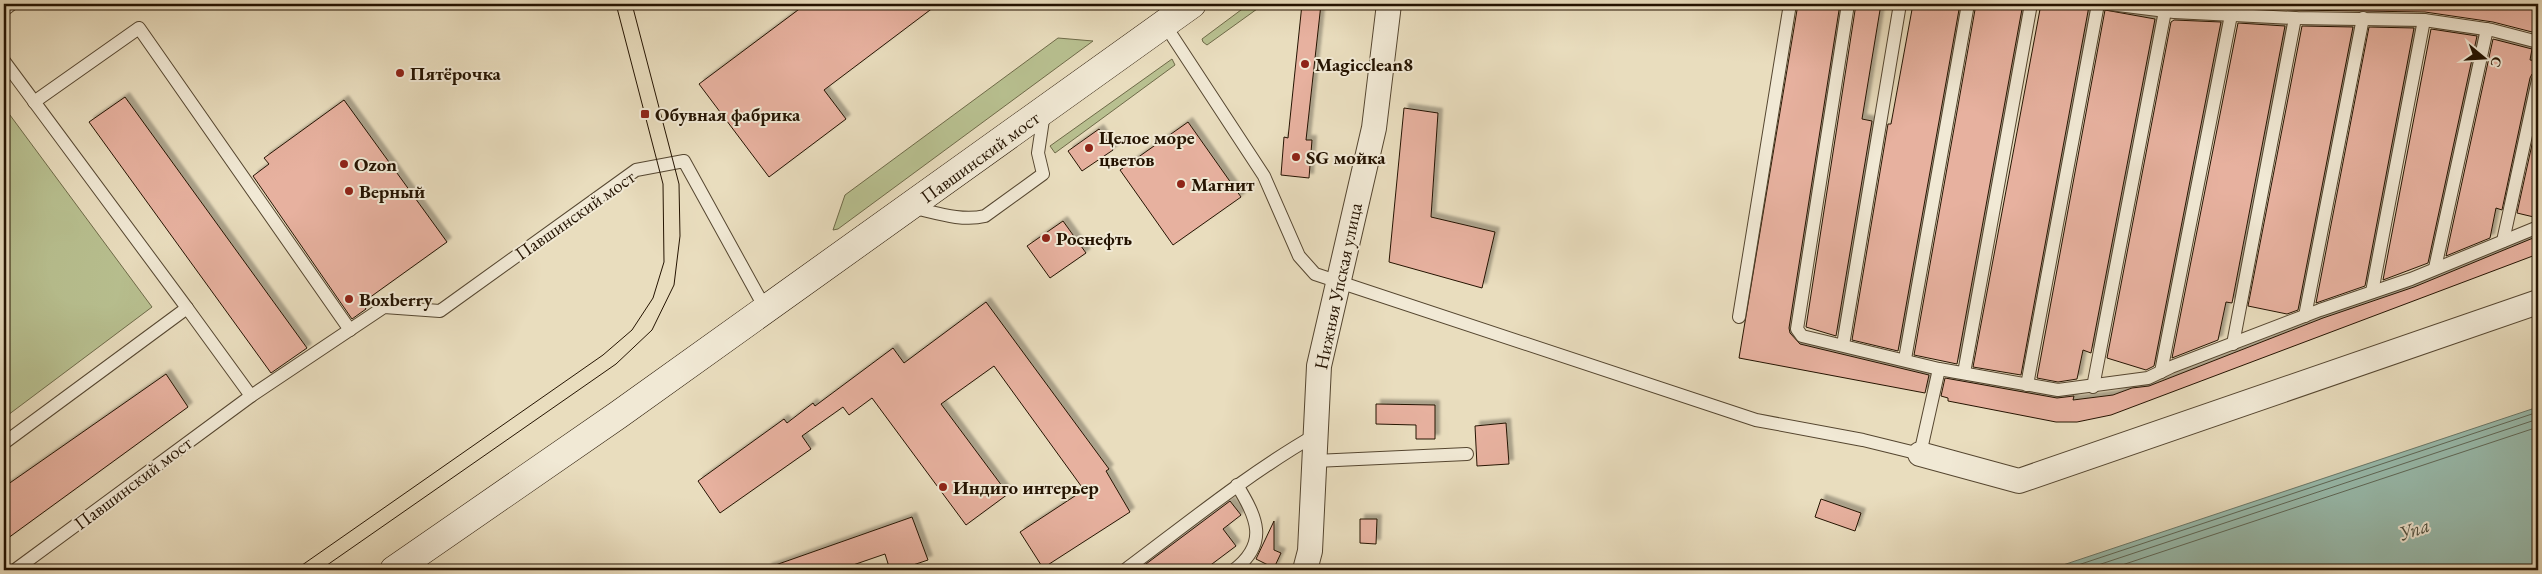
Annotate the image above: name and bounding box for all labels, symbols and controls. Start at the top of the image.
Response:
north arrow [2460,32,2510,82]
place label: Magicclean8 [1315,52,1413,77]
text: С [2486,55,2506,70]
marker: Magicclean8 [1299,58,1311,70]
place label: Пятёрочка [410,61,502,86]
marker: Пятёрочка [394,67,406,79]
place label: Обувная фабрика [655,102,801,127]
street label: Павшинский мост [915,105,1045,209]
marker: Обувная фабрика [639,108,651,120]
place label: Целое море цветов [1099,125,1195,172]
marker: Целое море цветов [1083,142,1095,154]
place label: SG мойка [1306,145,1386,170]
marker: SG мойка [1290,151,1302,163]
place label: Ozon [354,152,397,177]
marker: Ozon [338,158,350,170]
street label: Павшинский мост [510,164,640,266]
place label: Магнит [1191,172,1255,197]
marker: Магнит [1175,178,1187,190]
place label: Верный [359,179,425,204]
marker: Верный [343,185,355,197]
street label: Нижняя Упская улица [1308,200,1368,372]
place label: Роснефть [1056,226,1132,251]
marker: Роснефть [1040,232,1052,244]
place label: Boxberry [359,287,433,312]
marker: Boxberry [343,293,355,305]
street label: Павшинский мост [69,430,197,536]
place label: Индиго интерьер [953,475,1099,500]
marker: Индиго интерьер [937,481,949,493]
water label: Упа [2395,512,2433,546]

